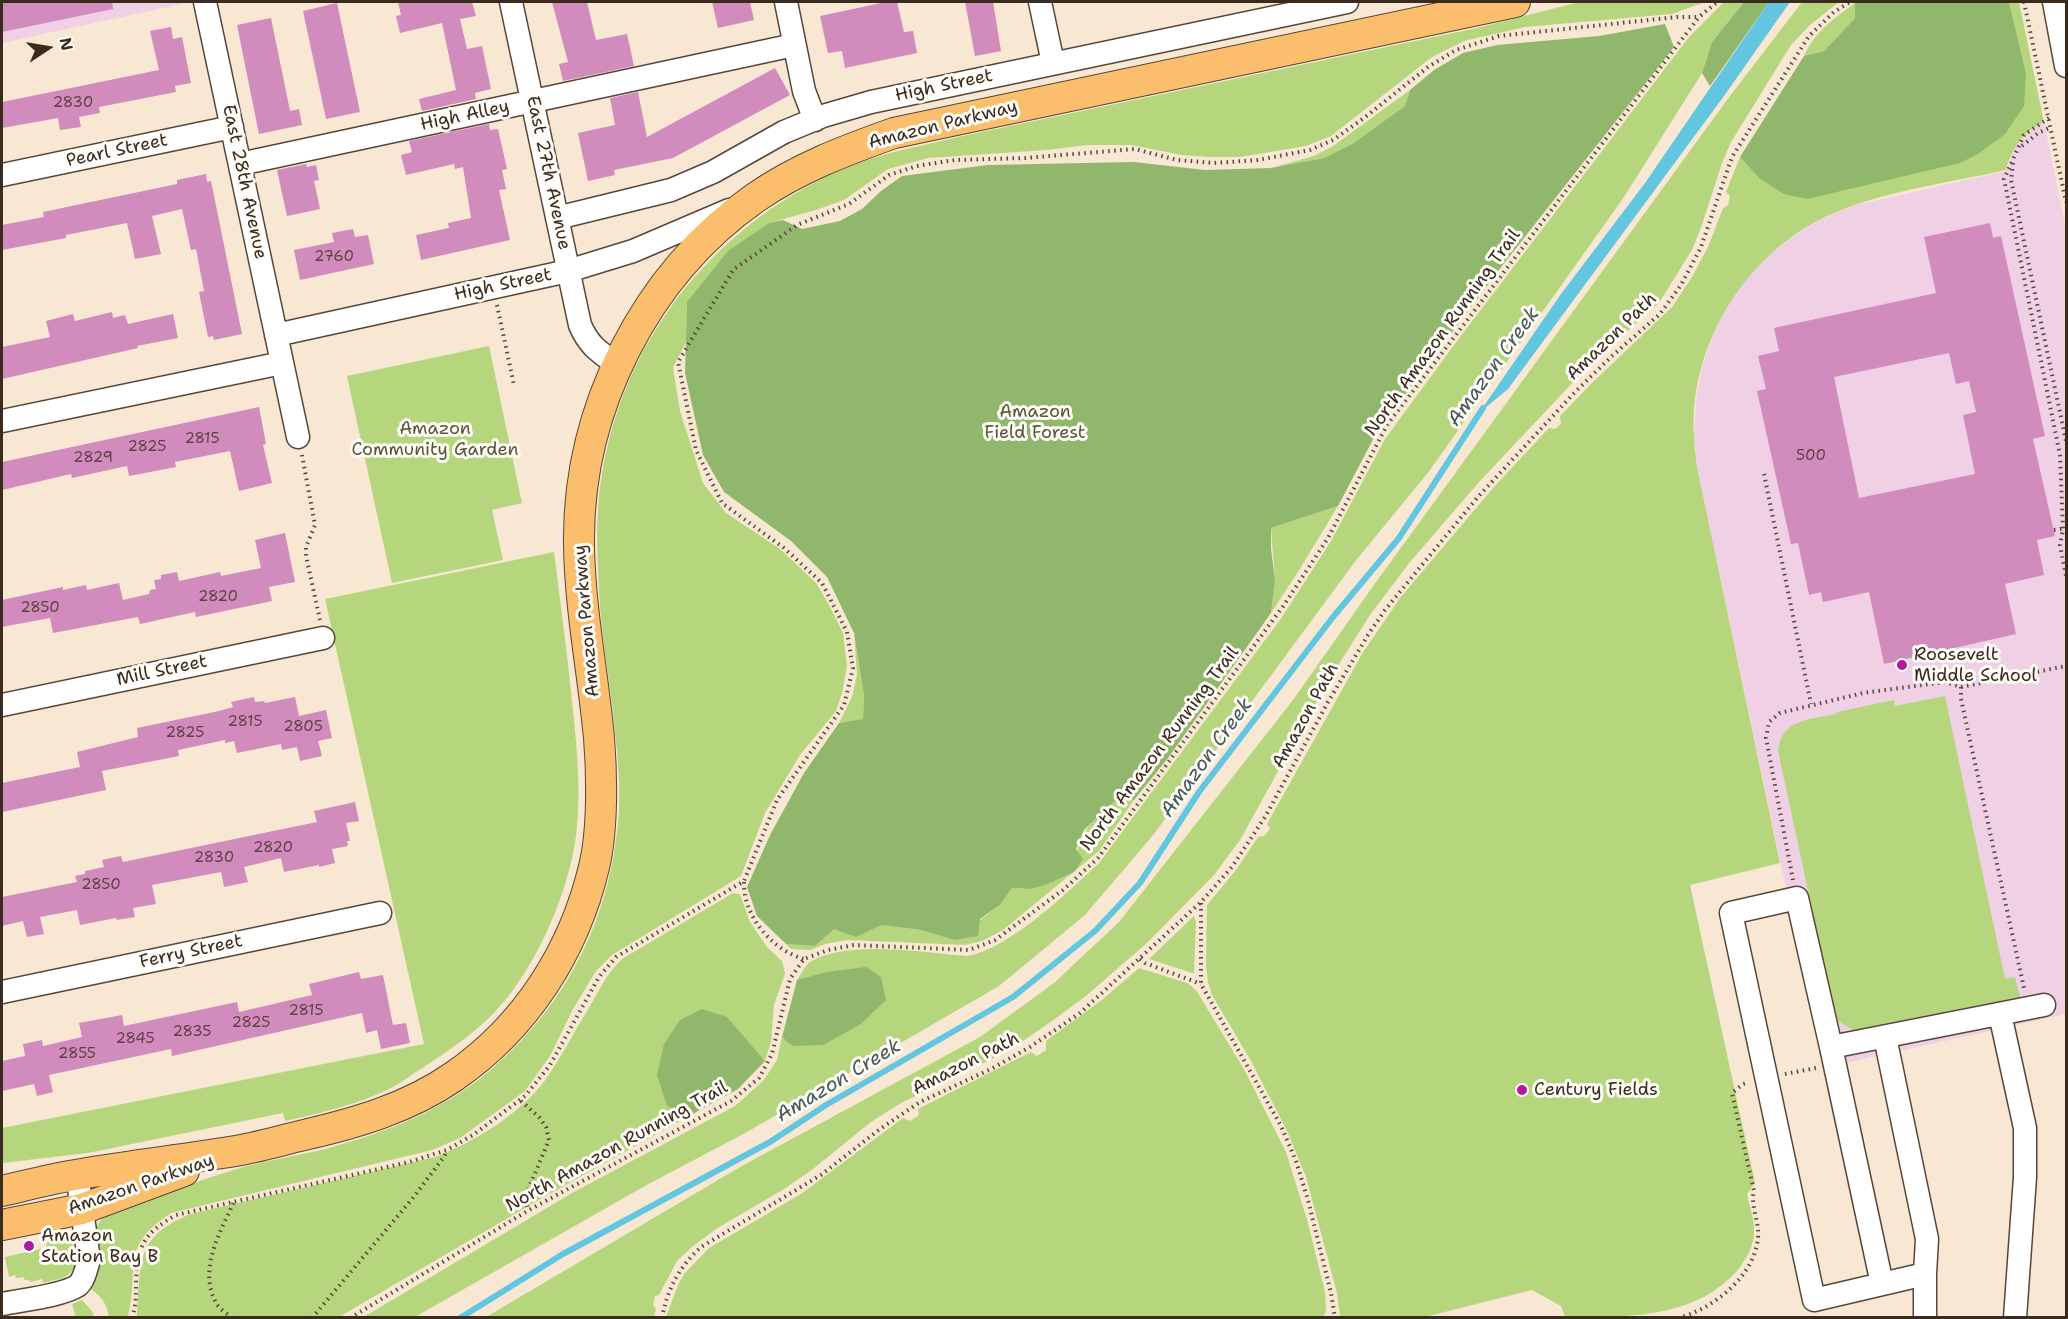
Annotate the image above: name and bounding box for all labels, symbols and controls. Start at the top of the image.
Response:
north arrow [18,18,78,78]
text: N [55,36,78,53]
street label: High Street [893,65,995,107]
house number: 2830 [53,94,93,112]
street label: East 27th Avenue [521,94,575,252]
street label: High Alley [419,96,511,136]
street label: Amazon Parkway [866,96,1020,154]
street label: East 28th Avenue [217,103,271,261]
street label: Pearl Street [64,130,170,172]
street label: North Amazon Running Trail [1361,225,1525,441]
house number: 2760 [314,248,354,266]
street label: High Street [452,264,554,306]
street label: Amazon Path [1562,289,1662,385]
water label: Amazon Creek [1443,303,1545,431]
park label: Amazon Field Forest [984,401,1086,444]
park label: Amazon Community Garden [351,418,519,460]
house number: 2815 [184,430,220,448]
house number: 2825 [127,438,167,456]
house number: 500 [1796,447,1826,465]
house number: 2829 [73,449,113,467]
street label: Amazon Parkway [570,544,604,698]
house number: 2820 [198,588,238,606]
house number: 2850 [20,599,60,617]
street label: North Amazon Running Trail [1076,643,1244,855]
place label: Roosevelt Middle School [1914,644,2037,686]
street label: Mill Street [115,651,209,691]
marker: Roosevelt Middle School [1895,658,1909,672]
street label: Amazon Path [1268,660,1344,772]
water label: Amazon Creek [1156,694,1258,822]
house number: 2815 [227,713,263,731]
house number: 2805 [283,718,323,736]
house number: 2825 [165,724,205,742]
house number: 2820 [253,839,293,857]
house number: 2830 [194,849,234,867]
house number: 2850 [81,876,121,894]
street label: Ferry Street [138,931,244,973]
house number: 2815 [288,1002,324,1020]
house number: 2825 [231,1014,271,1032]
house number: 2835 [173,1023,211,1041]
street label: Amazon Path [909,1028,1023,1100]
house number: 2845 [115,1030,155,1048]
water label: Amazon Creek [772,1034,906,1128]
house number: 2855 [58,1045,96,1063]
street label: North Amazon Running Trail [502,1077,732,1217]
place label: Century Fields [1534,1079,1658,1101]
marker: Century Fields [1515,1083,1529,1097]
street label: Amazon Parkway [65,1150,217,1220]
place label: Amazon Station Bay B [41,1225,158,1268]
marker: Amazon Station Bay B [22,1239,36,1253]

